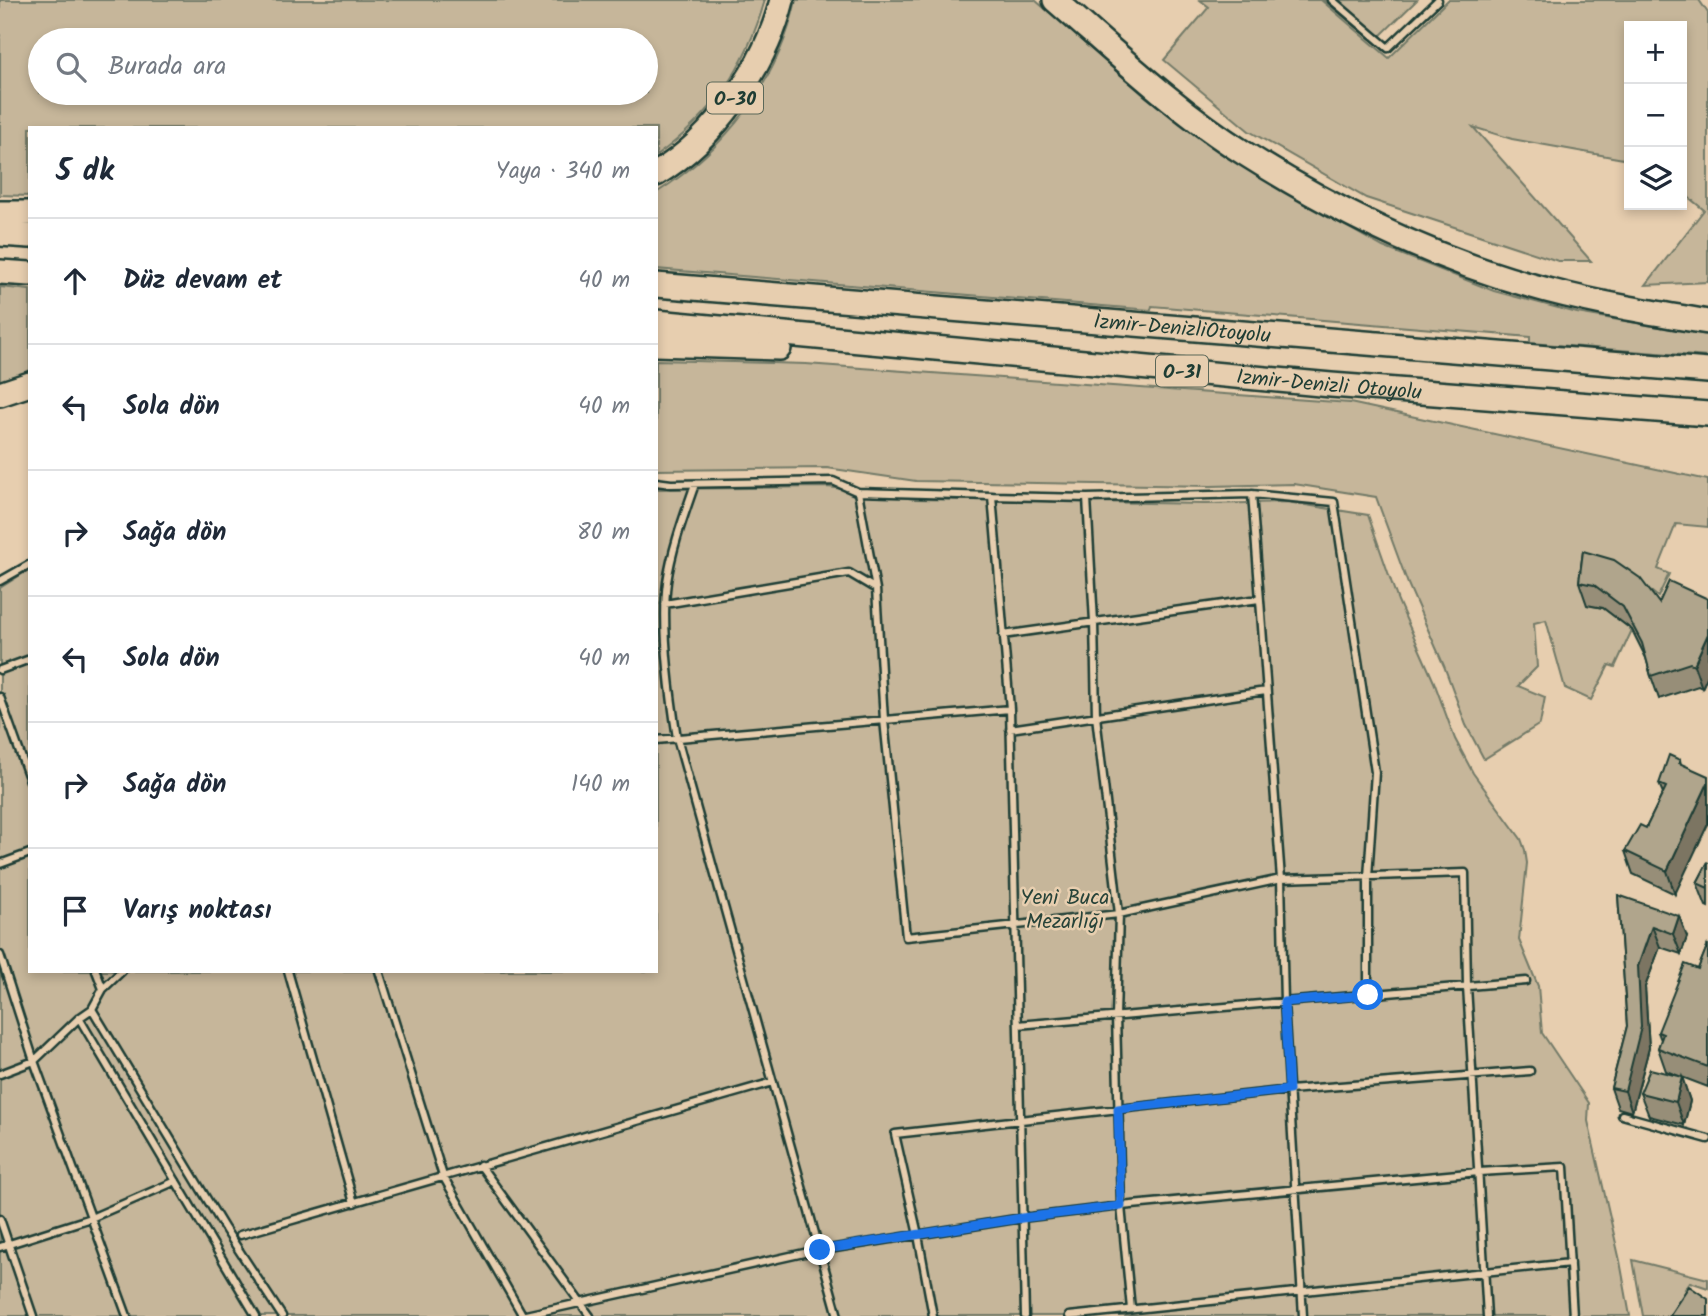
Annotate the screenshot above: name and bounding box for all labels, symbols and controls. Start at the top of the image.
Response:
map controls [1624,21,1687,210]
button: + [1624,21,1687,84]
search box [28,28,658,105]
text: Burada ara [108,46,226,88]
icon: search [52,48,90,86]
road number: O-30 [707,82,763,114]
button: − [1624,84,1687,147]
button: layers [1624,147,1687,210]
text: 5 dk [56,148,114,196]
text: Yaya · 340 m [496,154,630,190]
text: Düz devam et [123,260,282,302]
icon: ahead [56,262,94,300]
text: 40 m [578,263,630,299]
street label: İzmir-DenizliOtoyolu [1092,306,1272,353]
road number: O-31 [1156,356,1208,386]
street label: İzmir-Denizli Otoyolu [1235,361,1423,410]
text: Sola dön [123,386,220,428]
icon: left [56,388,94,426]
text: 40 m [578,389,630,425]
text: Sağa dön [123,512,226,554]
icon: right [56,514,94,552]
text: 80 m [577,515,630,551]
text: Sola dön [123,638,220,680]
icon: left [56,640,94,678]
text: 40 m [578,641,630,677]
text: Sağa dön [123,764,226,806]
icon: right [56,766,94,804]
text: 140 m [571,767,630,803]
park label: Yeni Buca Mezarlığı [1021,882,1109,939]
text: Varış noktası [123,890,271,932]
icon: arrive [56,892,94,930]
route start [1352,979,1383,1010]
route end [804,1234,835,1265]

